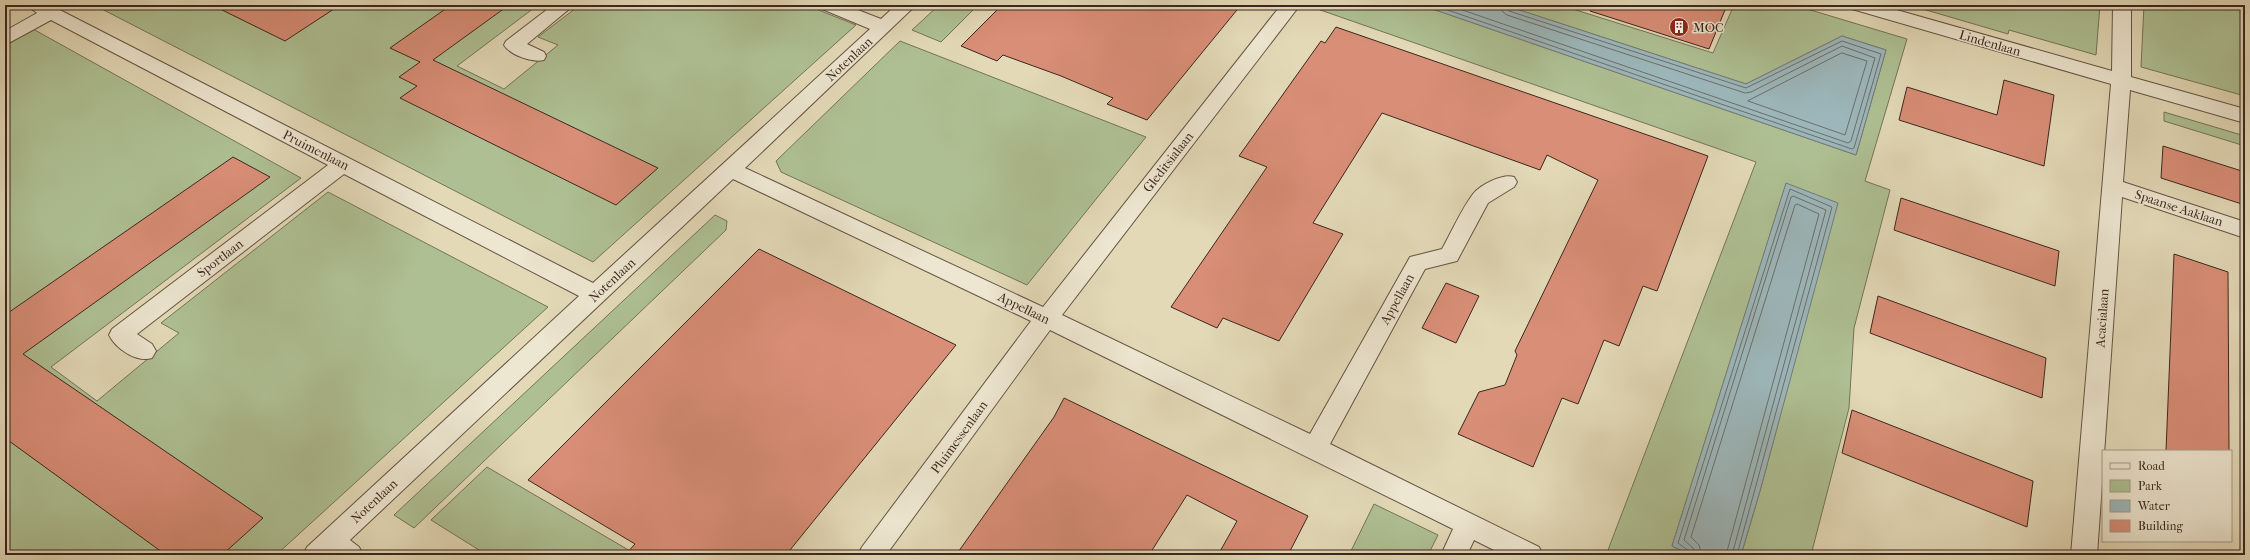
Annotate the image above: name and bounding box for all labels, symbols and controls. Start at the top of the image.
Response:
building icon: MOC [1668,16,1690,38]
place label: MOC [1693,20,1724,35]
street label: Lindenlaan [1957,27,2023,59]
street label: Notenlaan [823,33,876,84]
street label: Pruimenlaan [280,127,352,173]
street label: Gleditsialaan [1140,128,1196,195]
street label: Spaanse Aaklaan [2133,187,2225,229]
street label: Sportlaan [194,236,246,280]
street label: Notenlaan [586,254,639,305]
street label: Appellaan [1376,271,1417,328]
street label: Acacialaan [2092,288,2112,349]
street label: Appellaan [995,289,1053,327]
street label: Pluimessenlaan [928,397,991,476]
legend [2102,450,2232,542]
text: Road [2138,459,2165,473]
street label: Notenlaan [348,475,401,526]
text: Park [2138,479,2163,493]
text: Water [2137,499,2171,513]
text: Building [2138,519,2183,533]

